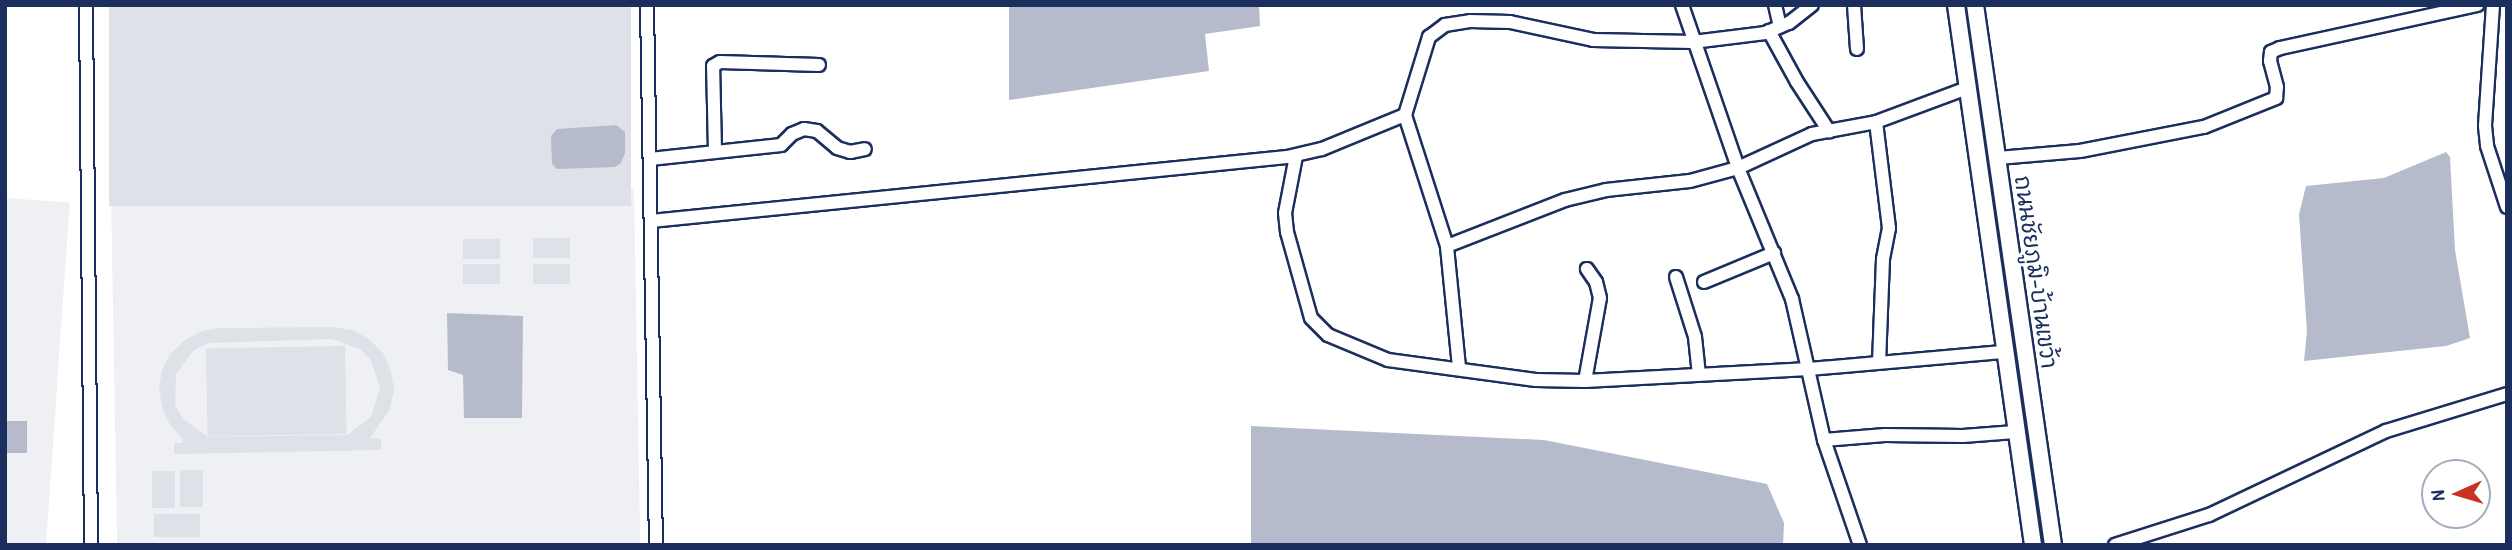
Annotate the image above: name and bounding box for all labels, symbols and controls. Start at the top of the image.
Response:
street label: ถนนชัยภูมิ-บ้านเขว้า [2009,174,2063,370]
north arrow [2421,459,2491,529]
text: N [2424,489,2450,501]

